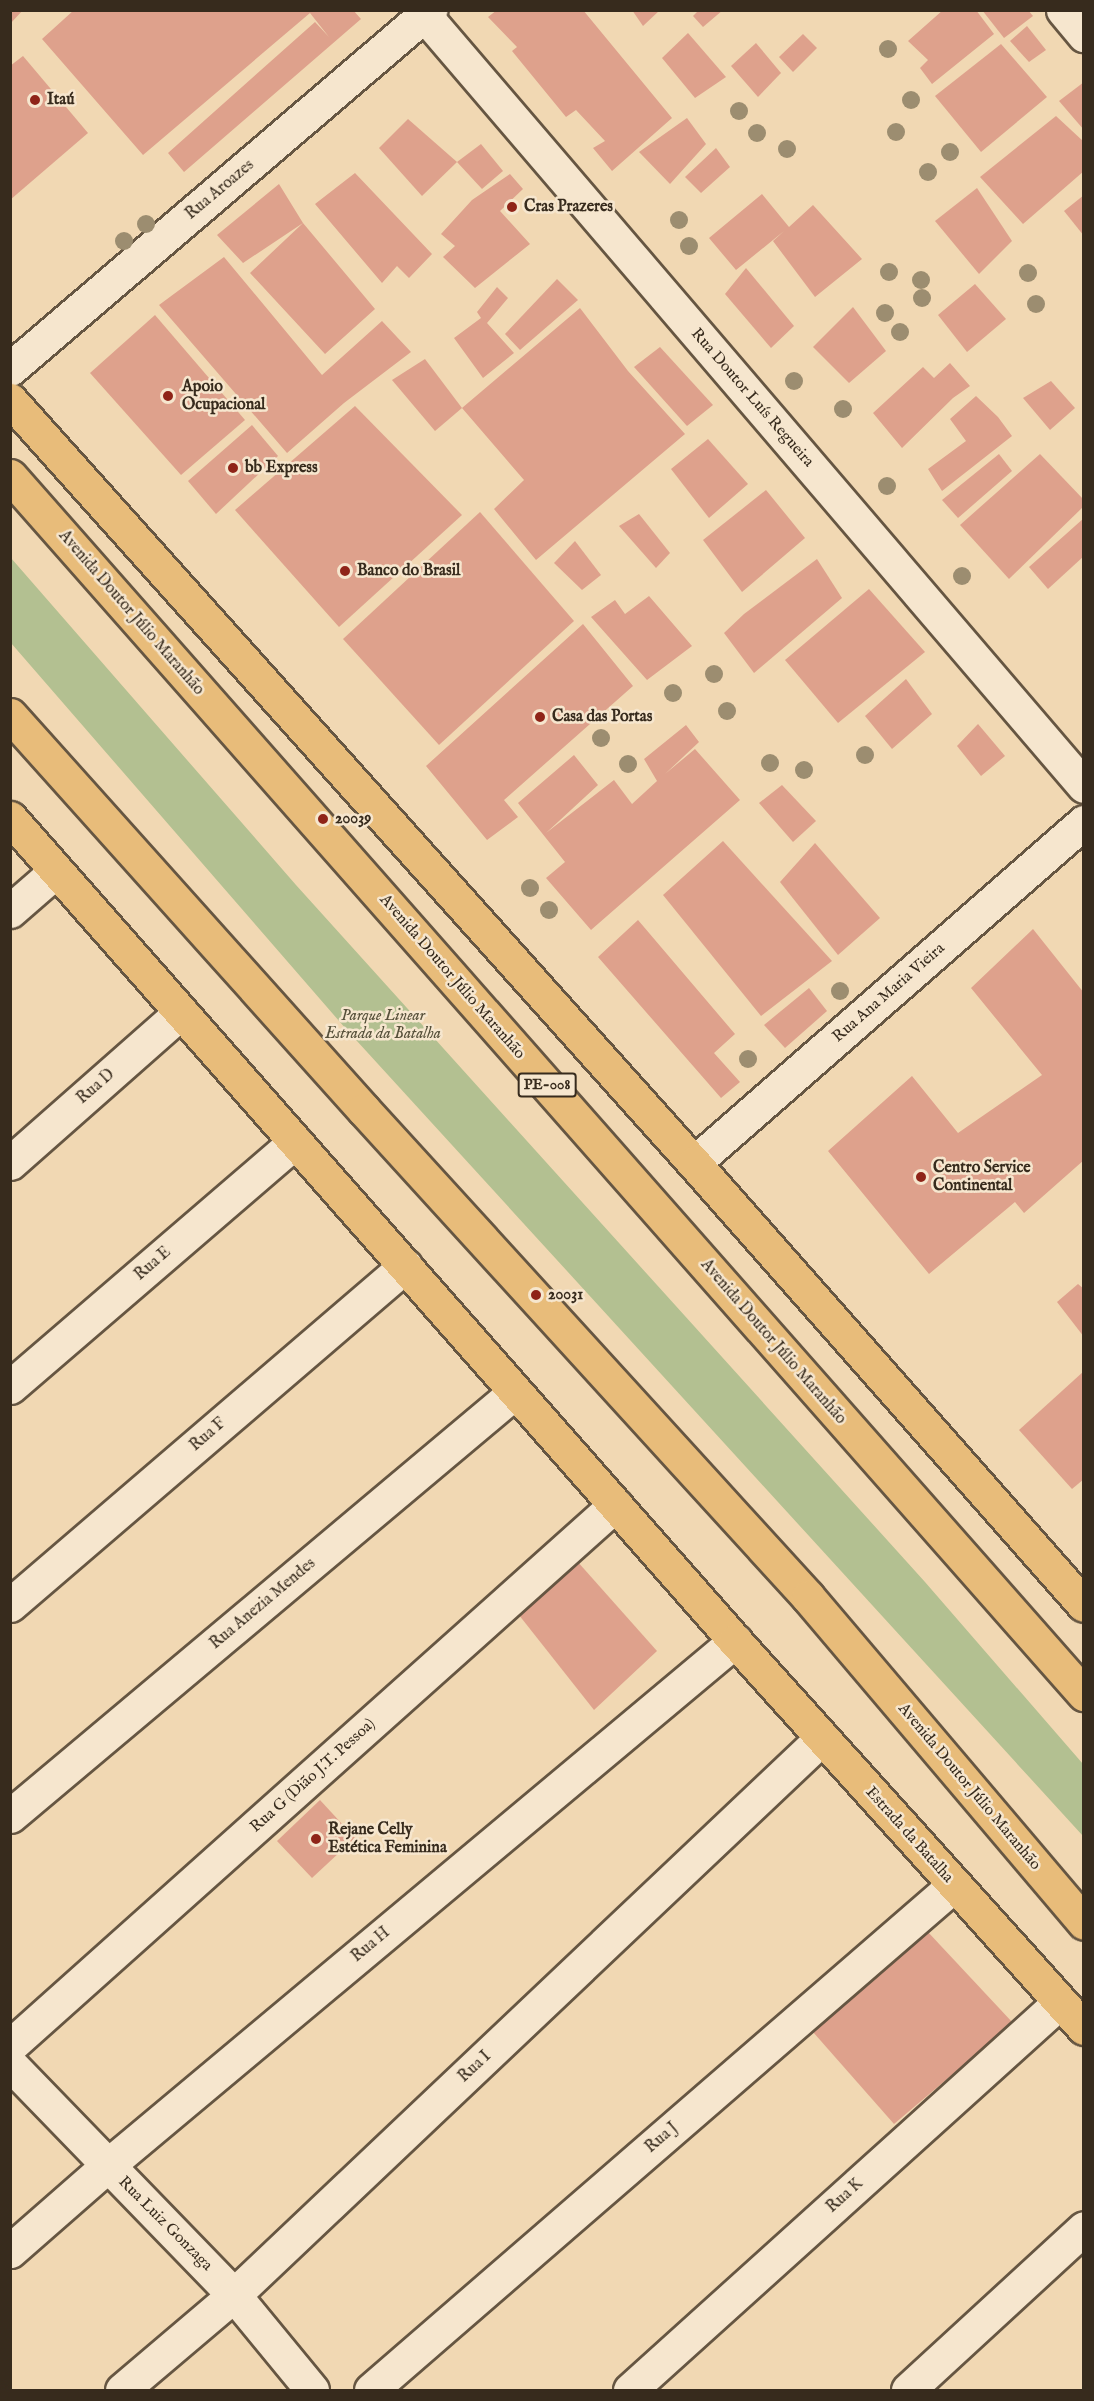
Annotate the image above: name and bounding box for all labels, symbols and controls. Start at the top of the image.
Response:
place label: Itaú [47,90,74,110]
marker: Itaú [28,93,42,107]
street label: Rua Aroazes [182,156,258,224]
place label: Cras Prazeres [524,197,613,217]
marker: Cras Prazeres [505,200,519,214]
street label: Rua Doutor Luís Regueira [686,325,818,471]
place label: Apoio Ocupacional [182,377,265,415]
marker: Apoio Ocupacional [159,387,177,405]
place label: bb Express [245,458,318,478]
marker: bb Express [226,461,240,475]
street label: Avenida Doutor Júlio Maranhão [54,527,208,699]
place label: Banco do Brasil [357,561,460,581]
marker: Banco do Brasil [338,564,352,578]
place label: Casa das Portas [552,707,652,727]
marker: Casa das Portas [533,710,547,724]
place label: 20039 [335,809,371,829]
marker: 20039 [316,812,330,826]
street label: Avenida Doutor Júlio Maranhão [375,891,529,1063]
street label: Rua Ana Maria Vieira [829,939,949,1047]
park label: Parque Linear Estrada da Batalha [325,1006,441,1044]
street label: Rua D [73,1065,119,1109]
road number: PE-008 [517,1073,577,1097]
place label: Centro Service Continental [933,1158,1031,1196]
marker: Centro Service Continental [914,1170,928,1184]
street label: Rua E [131,1243,175,1285]
street label: Avenida Doutor Júlio Maranhão [696,1256,850,1428]
place label: 20031 [548,1285,583,1305]
marker: 20031 [529,1288,543,1302]
street label: Rua F [186,1414,230,1456]
street label: Rua Anezia Mendes [206,1554,320,1654]
street label: Avenida Doutor Júlio Maranhão [894,1700,1044,1874]
street label: Rua G (Dião J.T. Pessoa) [247,1715,379,1837]
street label: Estrada da Batalha [861,1783,957,1887]
place label: Rejane Celly Estética Feminina [328,1820,447,1858]
marker: Rejane Celly Estética Feminina [309,1832,323,1846]
street label: Rua H [348,1923,394,1967]
street label: Rua I [455,2047,495,2087]
street label: Rua J [642,2119,682,2157]
street label: Rua Luiz Gonzaga [114,2173,216,2275]
street label: Rua K [823,2175,867,2217]

